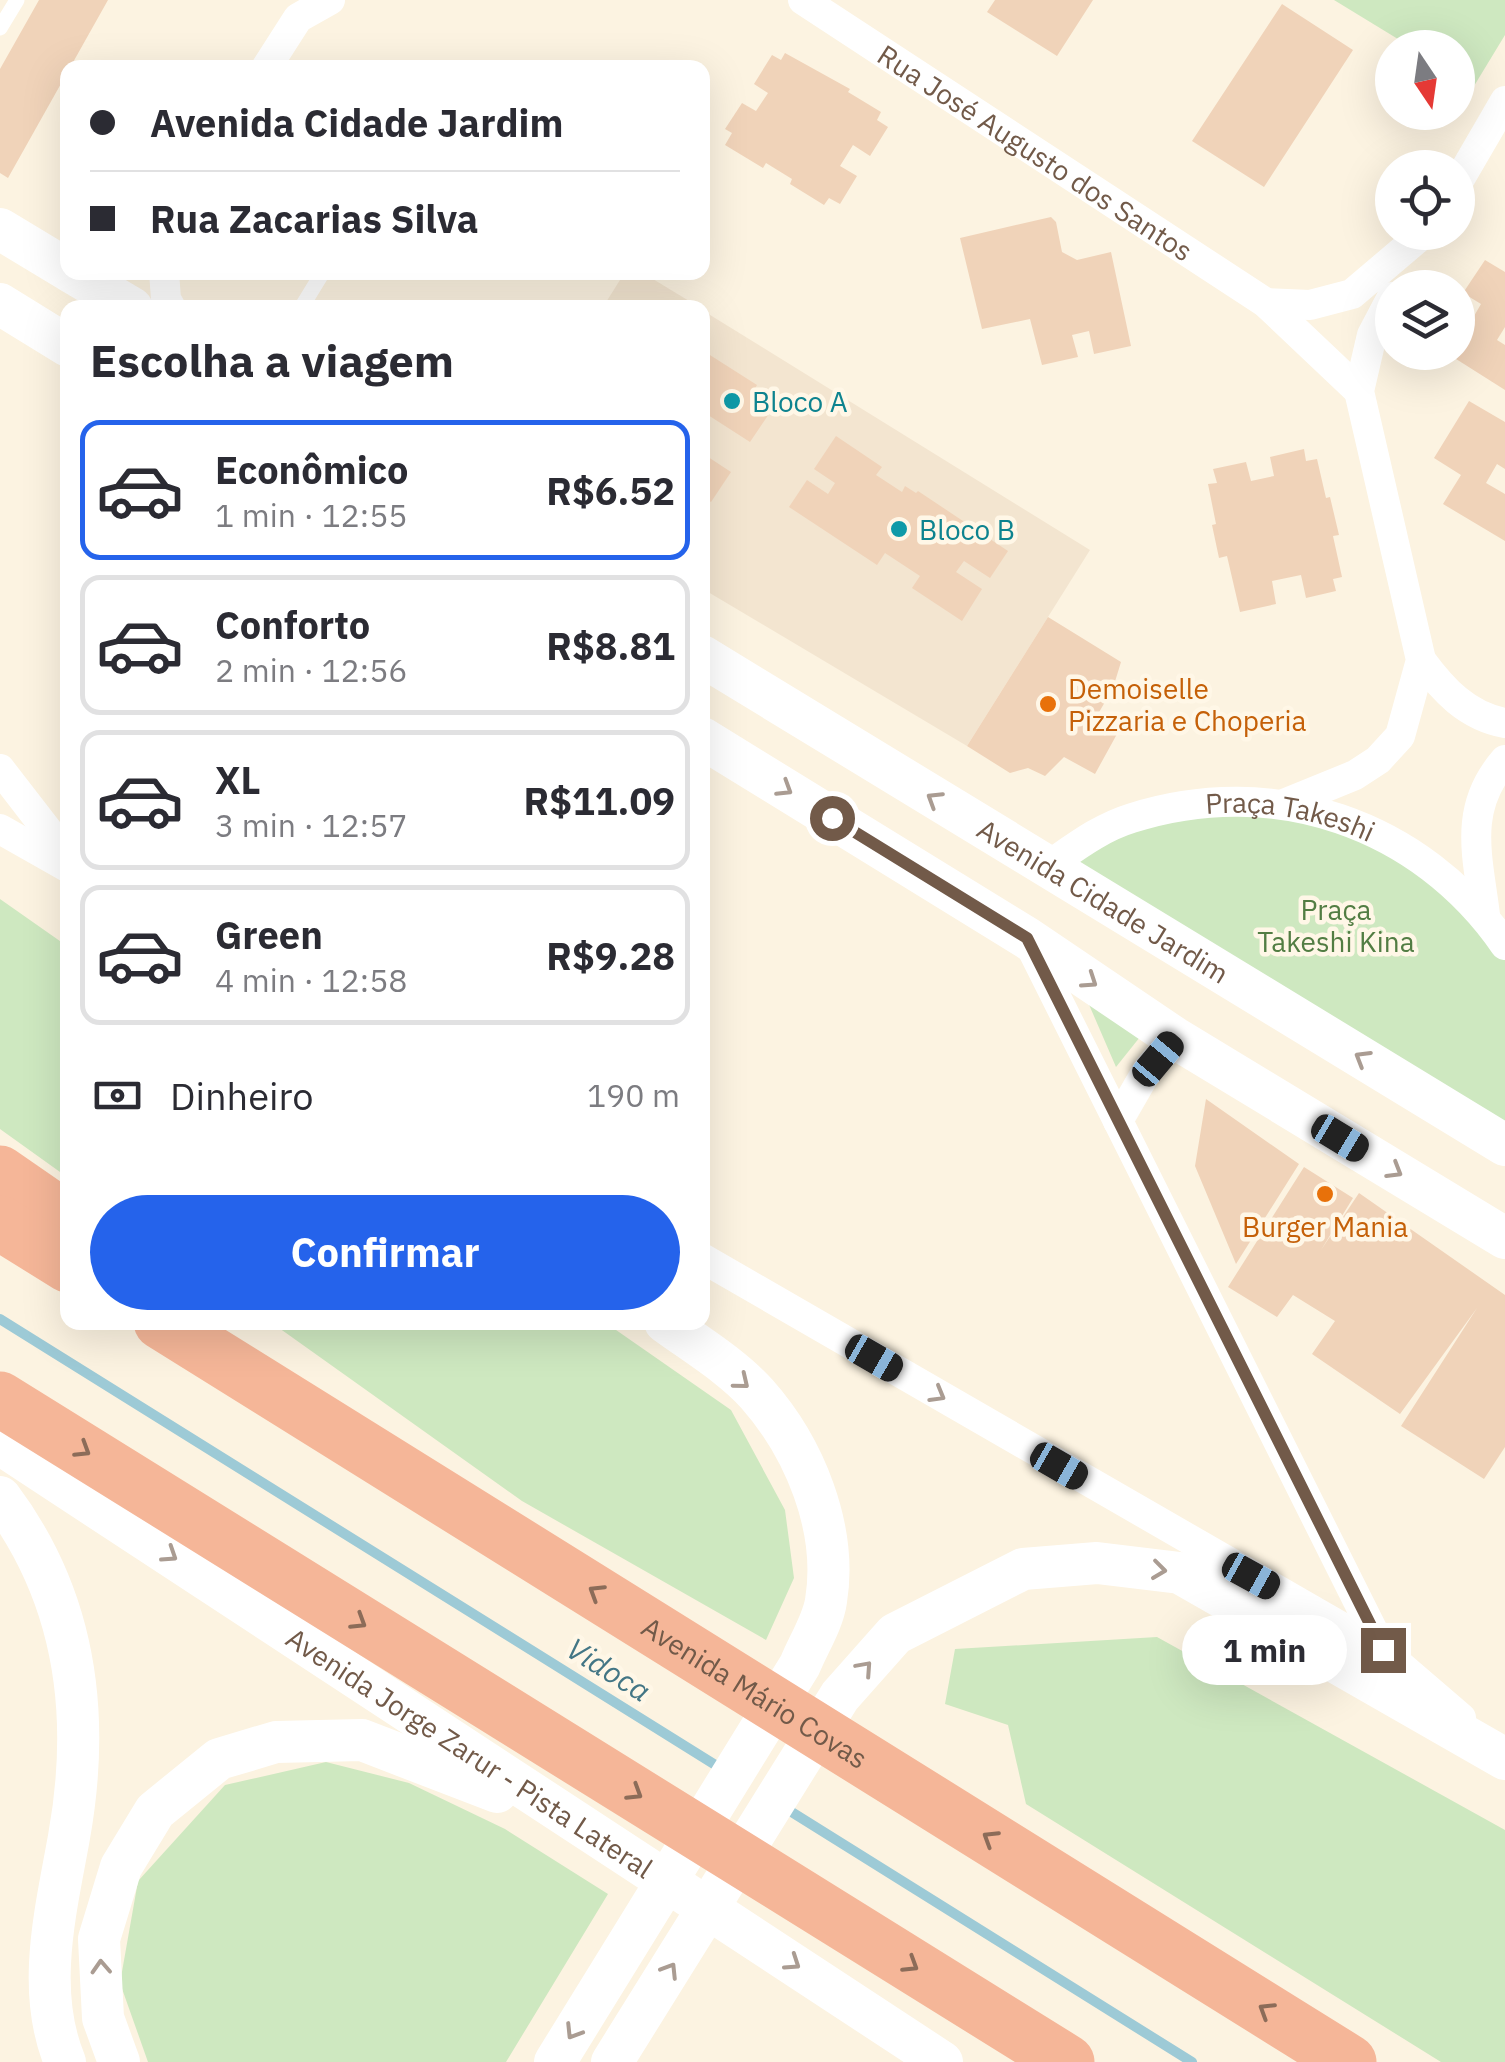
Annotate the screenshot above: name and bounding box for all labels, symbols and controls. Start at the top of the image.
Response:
north arrow [1375,30,1475,130]
map controls [1375,30,1475,370]
street label: Rua José Augusto dos Santos [871,36,1200,269]
text: Avenida Cidade Jardim [150,98,563,147]
button: locate [1375,150,1475,250]
text: Rua Zacarias Silva [150,194,478,243]
button: layers [1375,270,1475,370]
text: Escolha a viagem [90,331,454,389]
place label: Bloco A [752,383,848,420]
marker: Bloco A [721,390,743,412]
icon: car [95,445,185,535]
text: Econômico [215,445,408,494]
text: R$6.52 [546,466,675,515]
text: 1 min · 12:55 [215,494,408,536]
place label: Bloco B [919,511,1015,548]
marker: Bloco B [888,518,910,540]
icon: car [95,600,185,690]
text: Conforto [215,600,370,649]
text: R$8.81 [546,621,675,670]
text: 2 min · 12:56 [215,649,408,691]
place label: Demoiselle Pizzaria e Choperia [1068,670,1307,739]
marker: Demoiselle Pizzaria e Choperia [1037,693,1059,715]
icon: car [95,755,185,845]
text: XL [215,755,261,804]
text: R$11.09 [524,776,675,825]
one-way arrow [775,777,793,796]
street label: Praça Takeshi [1204,783,1381,849]
one-way arrow [927,792,945,811]
route start [810,796,855,841]
text: 3 min · 12:57 [215,804,408,846]
street label: Avenida Cidade Jardim [971,810,1236,991]
park label: Praça Takeshi Kina [1257,891,1415,960]
icon: car [95,910,185,1000]
text: Green [215,910,323,959]
text: R$9.28 [546,931,675,980]
text: 4 min · 12:58 [215,959,408,1001]
one-way arrow [1080,968,1098,987]
car [1127,1026,1189,1092]
one-way arrow [1355,1051,1373,1070]
icon: cash [90,1068,145,1123]
text: Dinheiro [170,1071,314,1120]
text: 190 m [587,1074,680,1116]
car [1307,1110,1373,1166]
one-way arrow [1384,1159,1402,1178]
marker: Burger Mania [1314,1183,1336,1205]
button: Confirmar [90,1195,680,1310]
place label: Burger Mania [1242,1208,1408,1245]
car [841,1330,907,1386]
one-way arrow [731,1370,749,1388]
one-way arrow [927,1383,945,1402]
one-way arrow [72,1438,90,1457]
car [1026,1438,1092,1494]
one-way arrow [159,1542,177,1561]
car [1217,1548,1285,1604]
one-way arrow [1150,1559,1167,1580]
one-way arrow [589,1586,607,1605]
street label: Avenida Mário Covas [635,1608,875,1776]
one-way arrow [348,1610,366,1629]
callout: 1 min [1183,1615,1348,1685]
street label: Avenida Jorge Zarur - Pista Lateral [280,1619,660,1886]
water label: Vidoca [560,1628,658,1710]
route end [1361,1628,1406,1673]
text: 1 min [1223,1629,1306,1671]
one-way arrow [853,1661,871,1680]
one-way arrow [624,1781,642,1800]
one-way arrow [983,1832,1001,1851]
one-way arrow [781,1951,800,1969]
one-way arrow [900,1953,918,1972]
one-way arrow [90,1959,111,1975]
one-way arrow [658,1963,677,1981]
one-way arrow [1259,2004,1277,2023]
one-way arrow [566,2021,585,2039]

